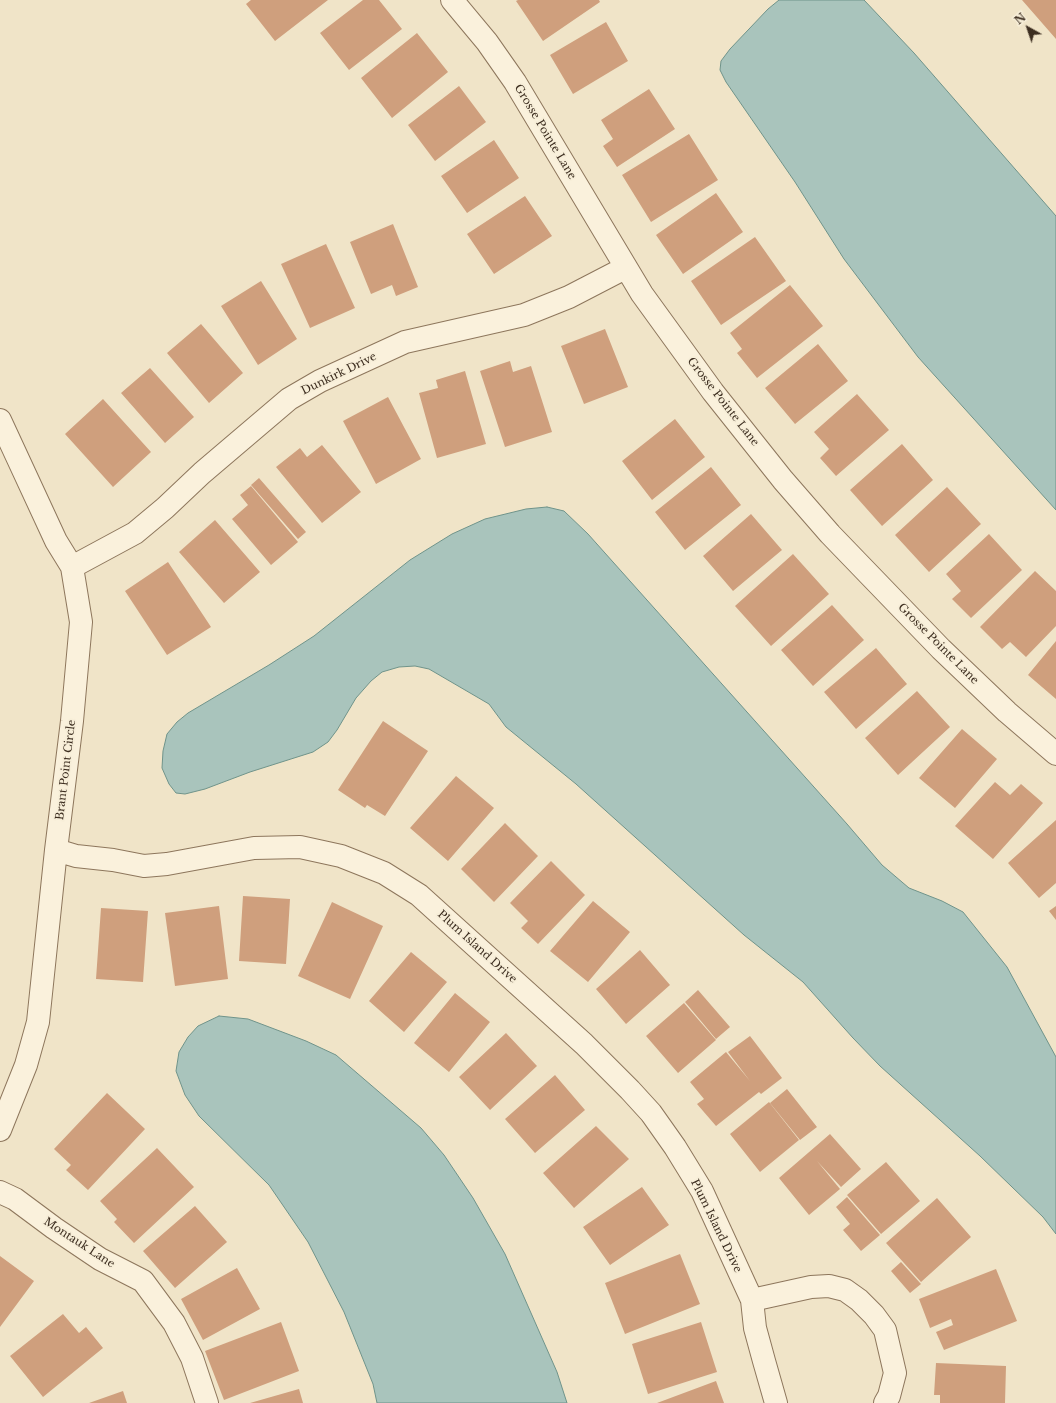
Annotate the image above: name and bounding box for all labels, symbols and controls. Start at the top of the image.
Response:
north arrow [1008,8,1048,48]
text: N [1012,10,1029,27]
street label: Grosse Pointe Lane [511,82,579,182]
street label: Dunkirk Drive [299,350,379,398]
street label: Grosse Pointe Lane [684,355,762,449]
street label: Grosse Pointe Lane [895,601,981,687]
street label: Brant Point Circle [53,719,79,821]
street label: Plum Island Drive [435,908,519,986]
street label: Plum Island Drive [688,1177,744,1275]
street label: Montauk Lane [41,1215,117,1271]

